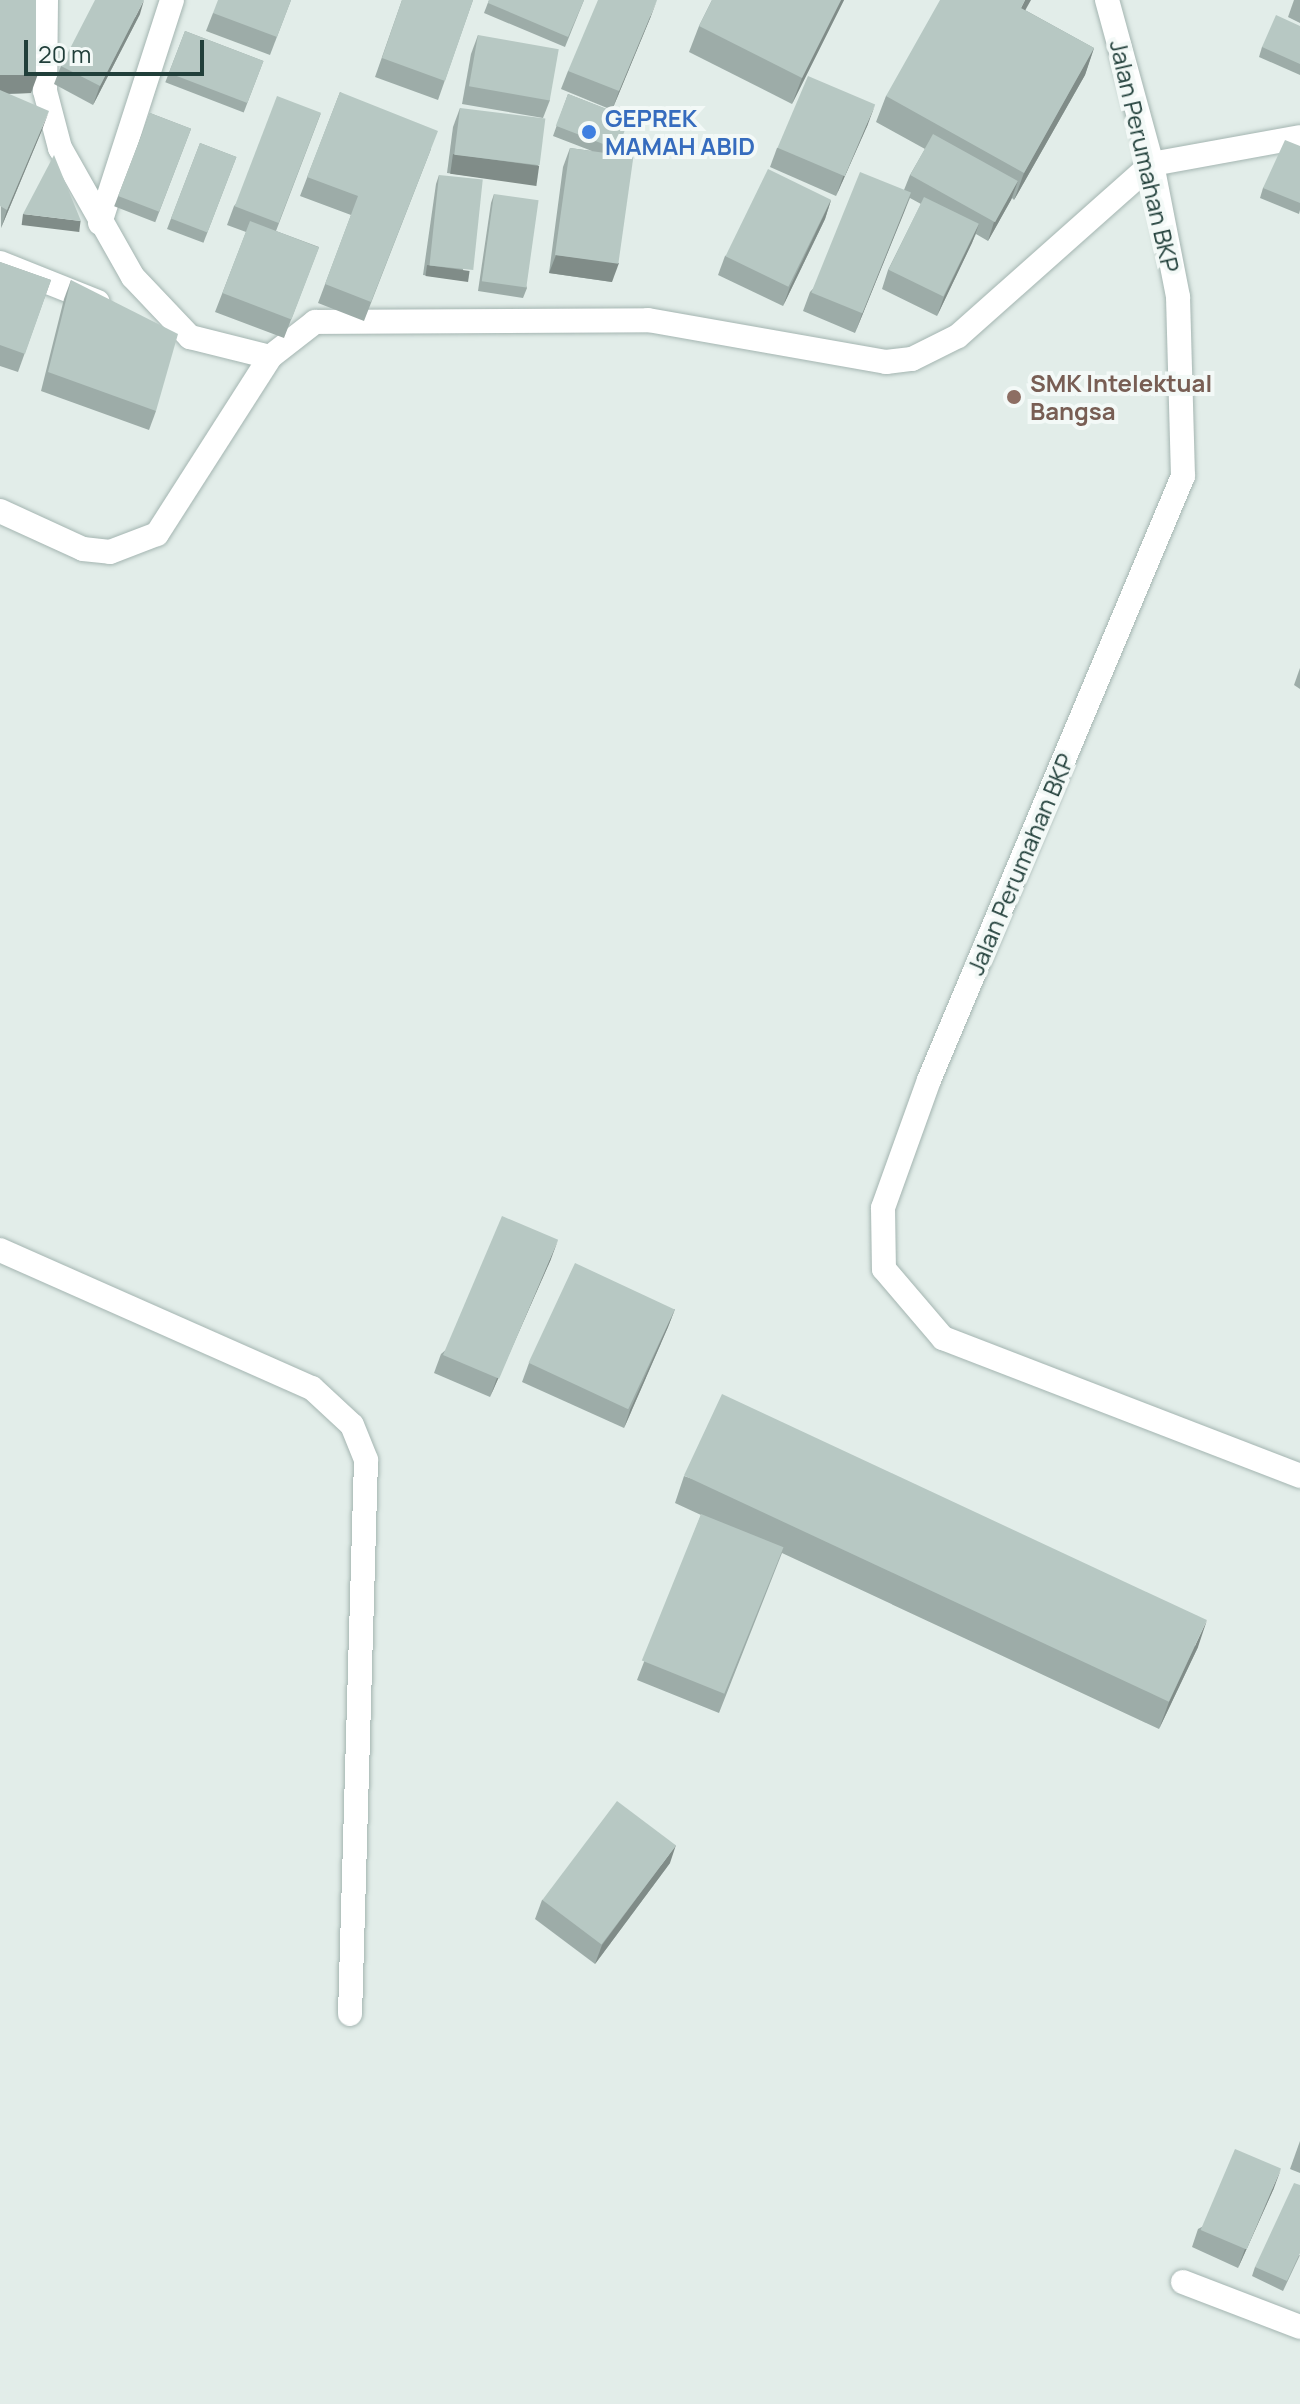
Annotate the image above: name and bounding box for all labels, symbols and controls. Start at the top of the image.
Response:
scale bar [28,24,208,74]
text: 20 m [38,37,91,70]
street label: Jalan Perumahan BKP [1104,37,1186,275]
place label: GEPREK MAMAH ABID [605,104,755,160]
marker: GEPREK MAMAH ABID [580,123,598,141]
place label: SMK Intelektual Bangsa [1030,369,1213,425]
marker: SMK Intelektual Bangsa [1005,388,1023,406]
street label: Jalan Perumahan BKP [960,749,1080,979]

